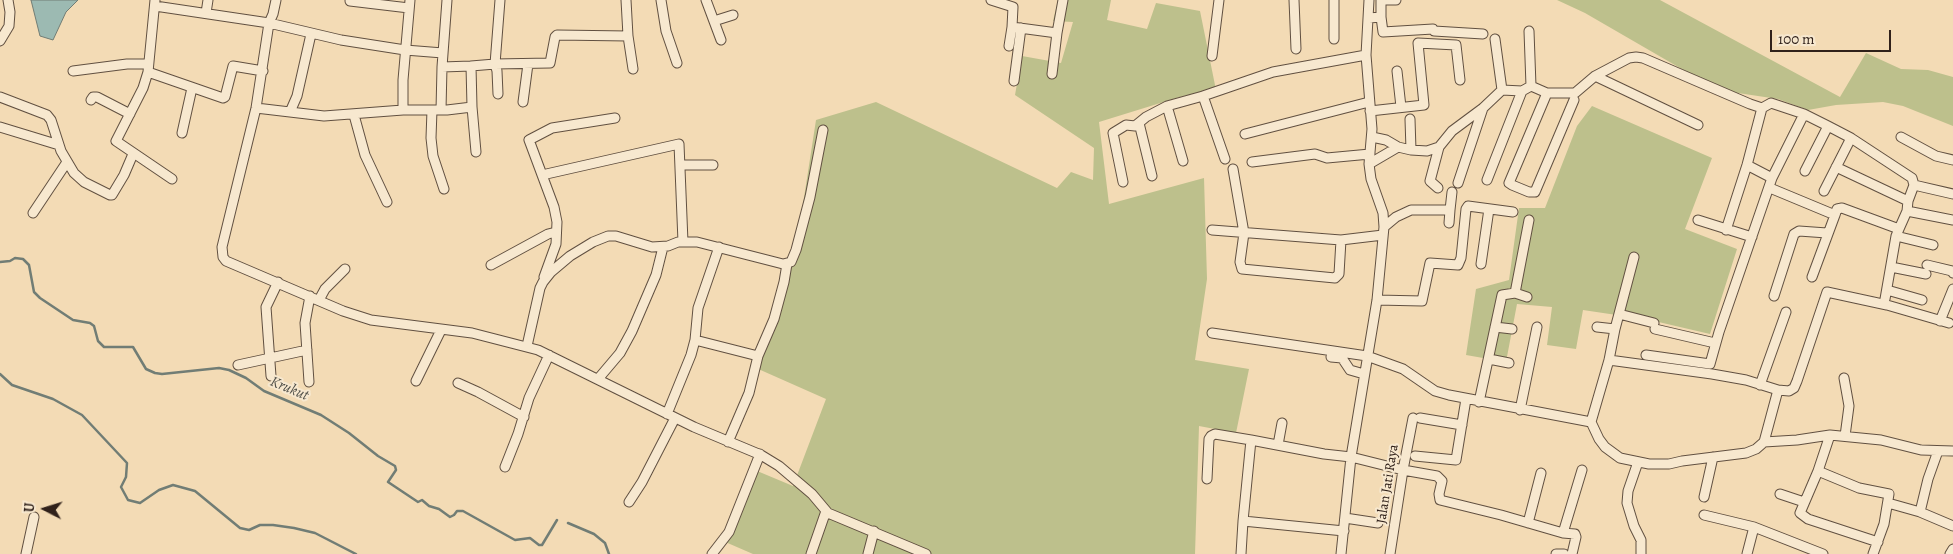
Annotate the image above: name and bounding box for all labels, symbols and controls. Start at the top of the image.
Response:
scale bar [1773,20,1894,52]
text: 100 m [1778,29,1815,49]
water label: Krukut [267,373,311,405]
street label: Jalan Jati Raya [1373,443,1403,525]
north arrow [20,484,70,534]
text: U [20,502,39,513]

